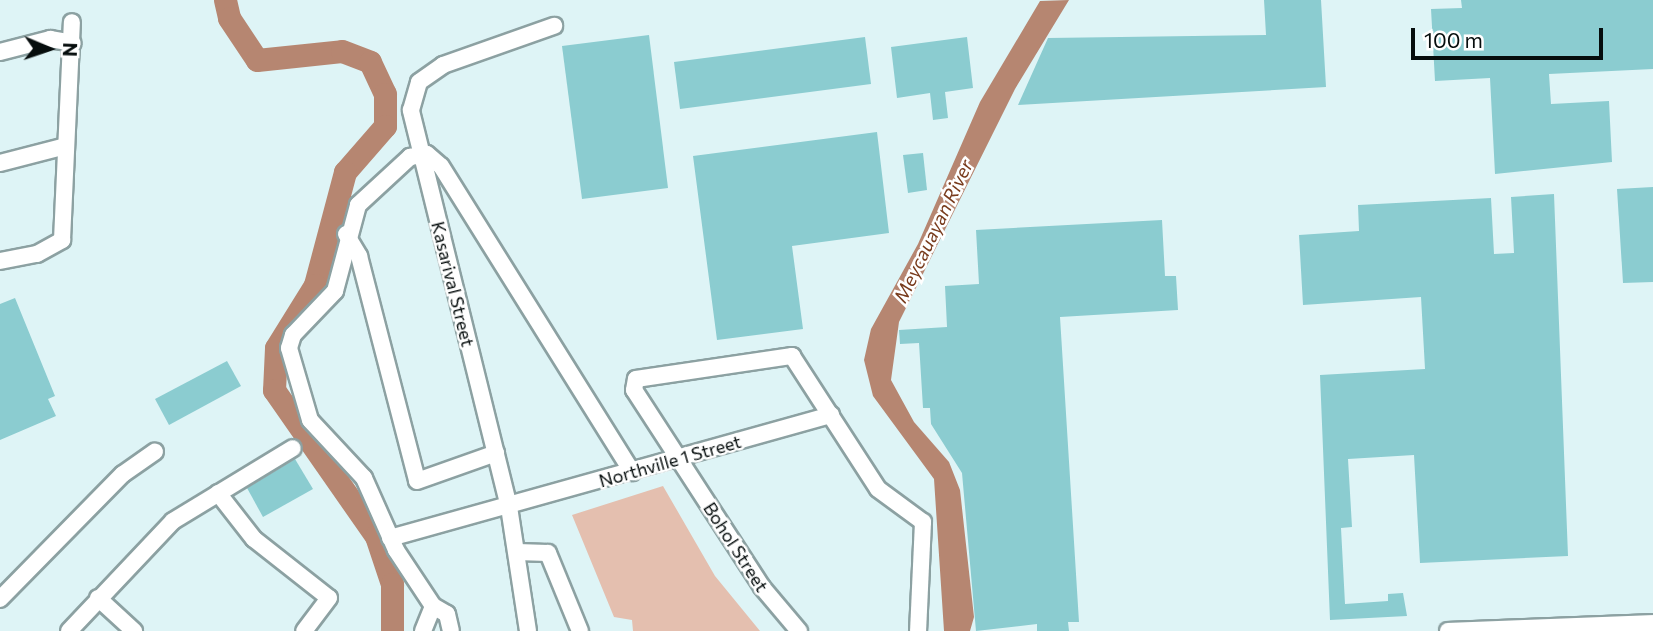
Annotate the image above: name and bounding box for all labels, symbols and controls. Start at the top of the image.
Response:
north arrow [14,14,84,84]
scale bar [1415,14,1608,58]
text: 100 m [1424,27,1483,52]
text: N [59,42,82,57]
water label: Meycauayan River [889,156,977,306]
street label: Kasarival Street [427,219,479,349]
street label: Northville 1 Street [596,430,744,492]
street label: Bohol Street [699,498,773,596]

